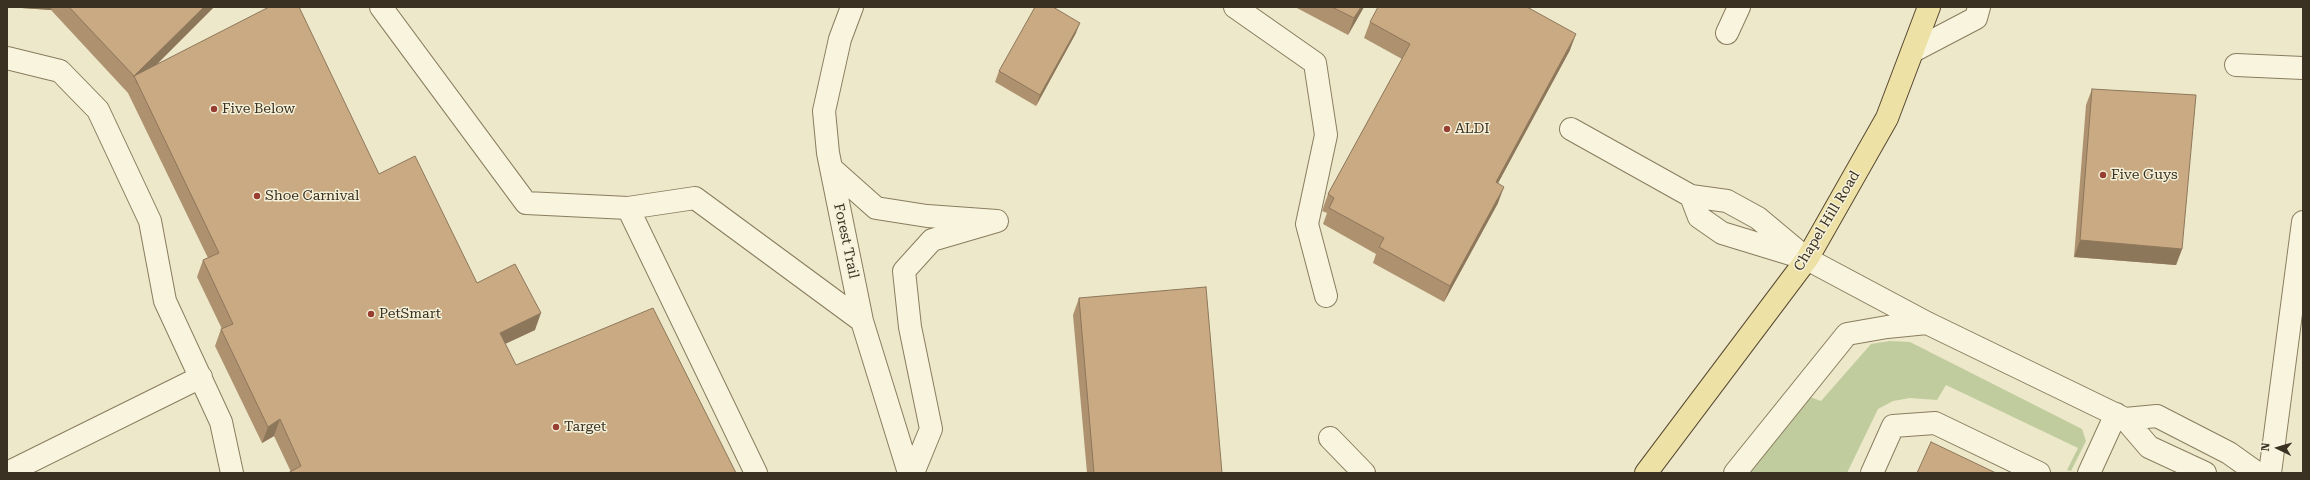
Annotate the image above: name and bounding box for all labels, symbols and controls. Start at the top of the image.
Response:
place label: Five Below [222,101,295,117]
marker: Five Below [209,104,219,114]
place label: ALDI [1455,121,1490,137]
marker: ALDI [1442,124,1452,134]
place label: Five Guys [2111,167,2178,183]
street label: Chapel Hill Road [1790,168,1864,274]
marker: Five Guys [2098,170,2108,180]
place label: Shoe Carnival [265,188,359,204]
marker: Shoe Carnival [252,191,262,201]
street label: Forest Trail [830,202,862,280]
place label: PetSmart [379,306,441,322]
marker: PetSmart [366,309,376,319]
place label: Target [564,419,606,435]
marker: Target [551,422,561,432]
north arrow [2258,428,2298,468]
text: N [2259,442,2272,452]

